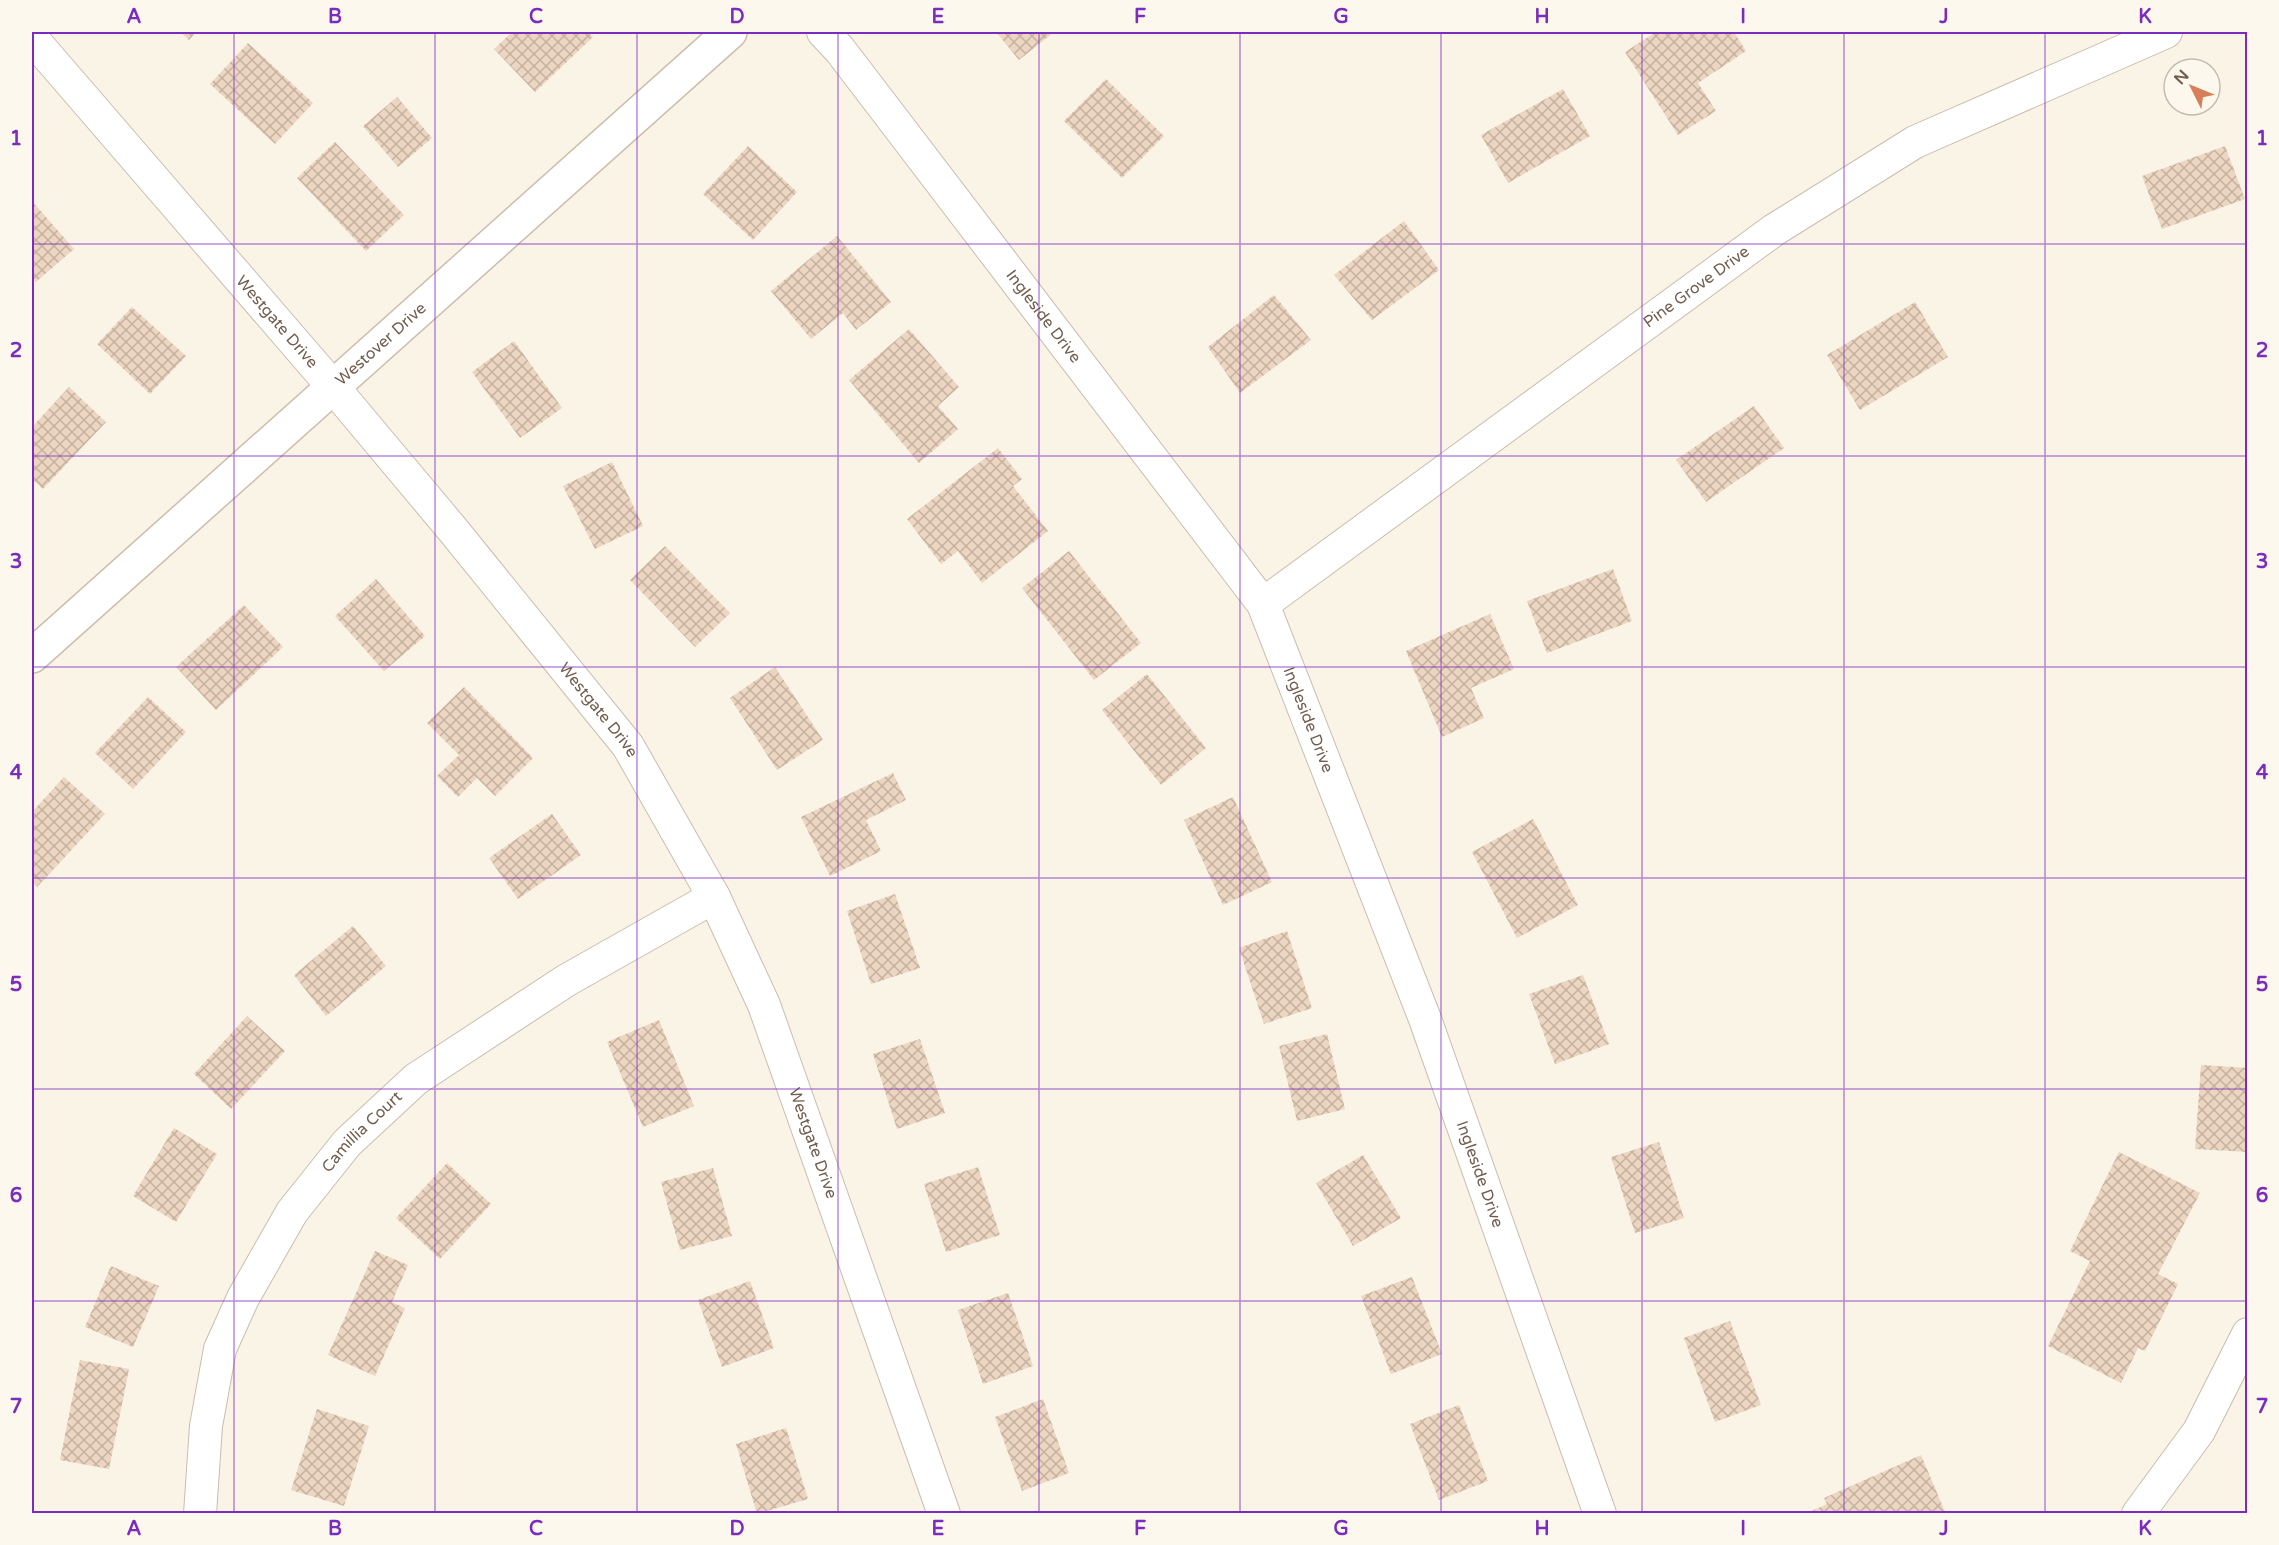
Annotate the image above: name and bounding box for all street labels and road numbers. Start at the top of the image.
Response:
street label: Pine Grove Drive [1639,241,1753,332]
street label: Ingleside Drive [1002,266,1085,367]
street label: Westgate Drive [232,272,322,372]
street label: Westover Drive [331,298,430,390]
street label: Westgate Drive [554,659,642,761]
street label: Ingleside Drive [1279,664,1338,775]
street label: Westgate Drive [784,1085,842,1201]
street label: Camillia Court [317,1087,406,1177]
street label: Ingleside Drive [1452,1118,1508,1230]

